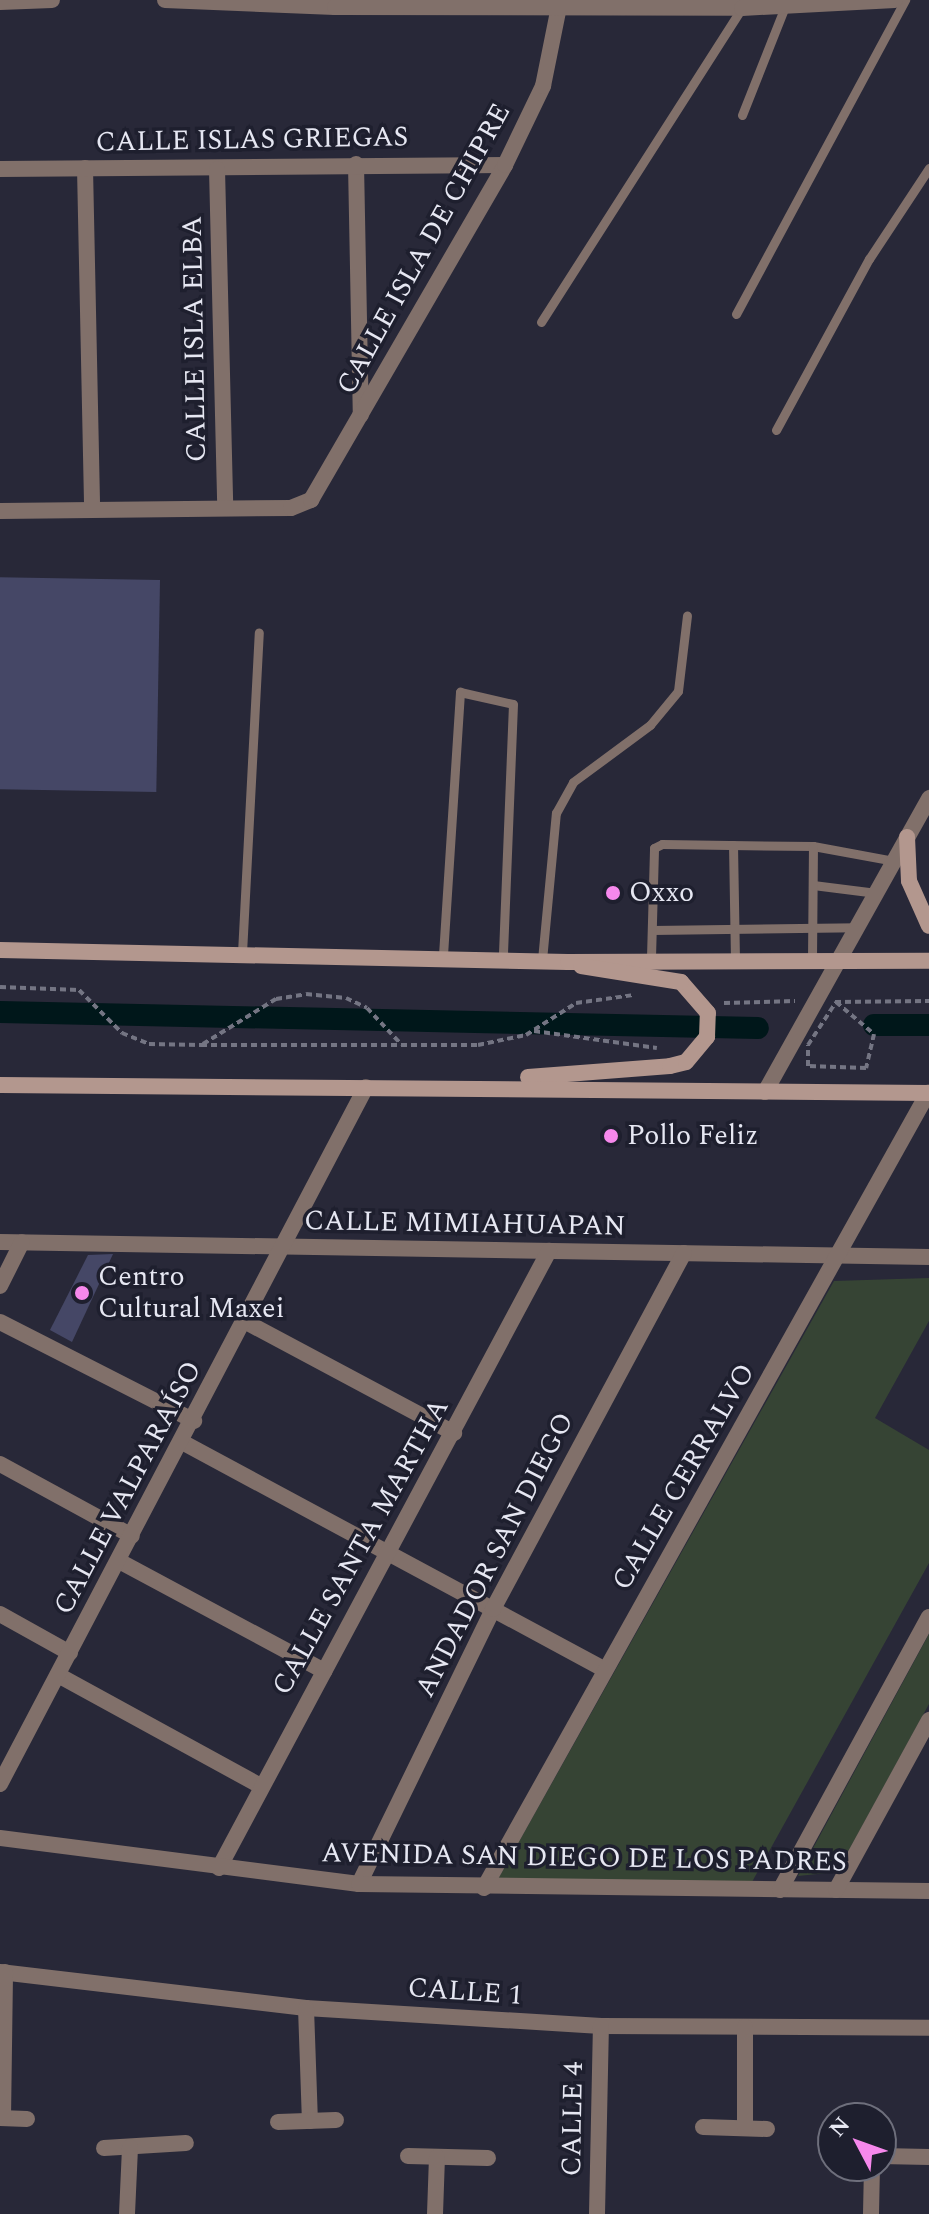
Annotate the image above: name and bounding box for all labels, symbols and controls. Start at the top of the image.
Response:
street label: CALLE ISLA DE CHIPRE [330,98,518,400]
street label: CALLE ISLAS GRIEGAS [95,120,409,160]
street label: CALLE ISLA ELBA [176,216,214,462]
place label: Oxxo [629,876,694,910]
marker: Oxxo [604,884,622,902]
place label: Pollo Feliz [627,1119,758,1153]
marker: Pollo Feliz [602,1127,620,1145]
street label: CALLE MIMIAHUAPAN [304,1204,626,1244]
place label: Centro Cultural Maxei [98,1260,284,1326]
marker: Centro Cultural Maxei [73,1284,91,1302]
street label: CALLE VALPARAÍSO [47,1355,209,1621]
street label: CALLE CERRALVO [605,1358,763,1596]
street label: CALLE SANTA MARTHA [265,1393,457,1701]
street label: ANDADOR SAN DIEGO [409,1407,581,1703]
street label: AVENIDA SAN DIEGO DE LOS PADRES [321,1837,847,1879]
street label: CALLE 1 [407,1971,523,2013]
street label: CALLE 4 [555,2061,591,2177]
north arrow [817,2102,897,2182]
text: N [822,2110,858,2145]

